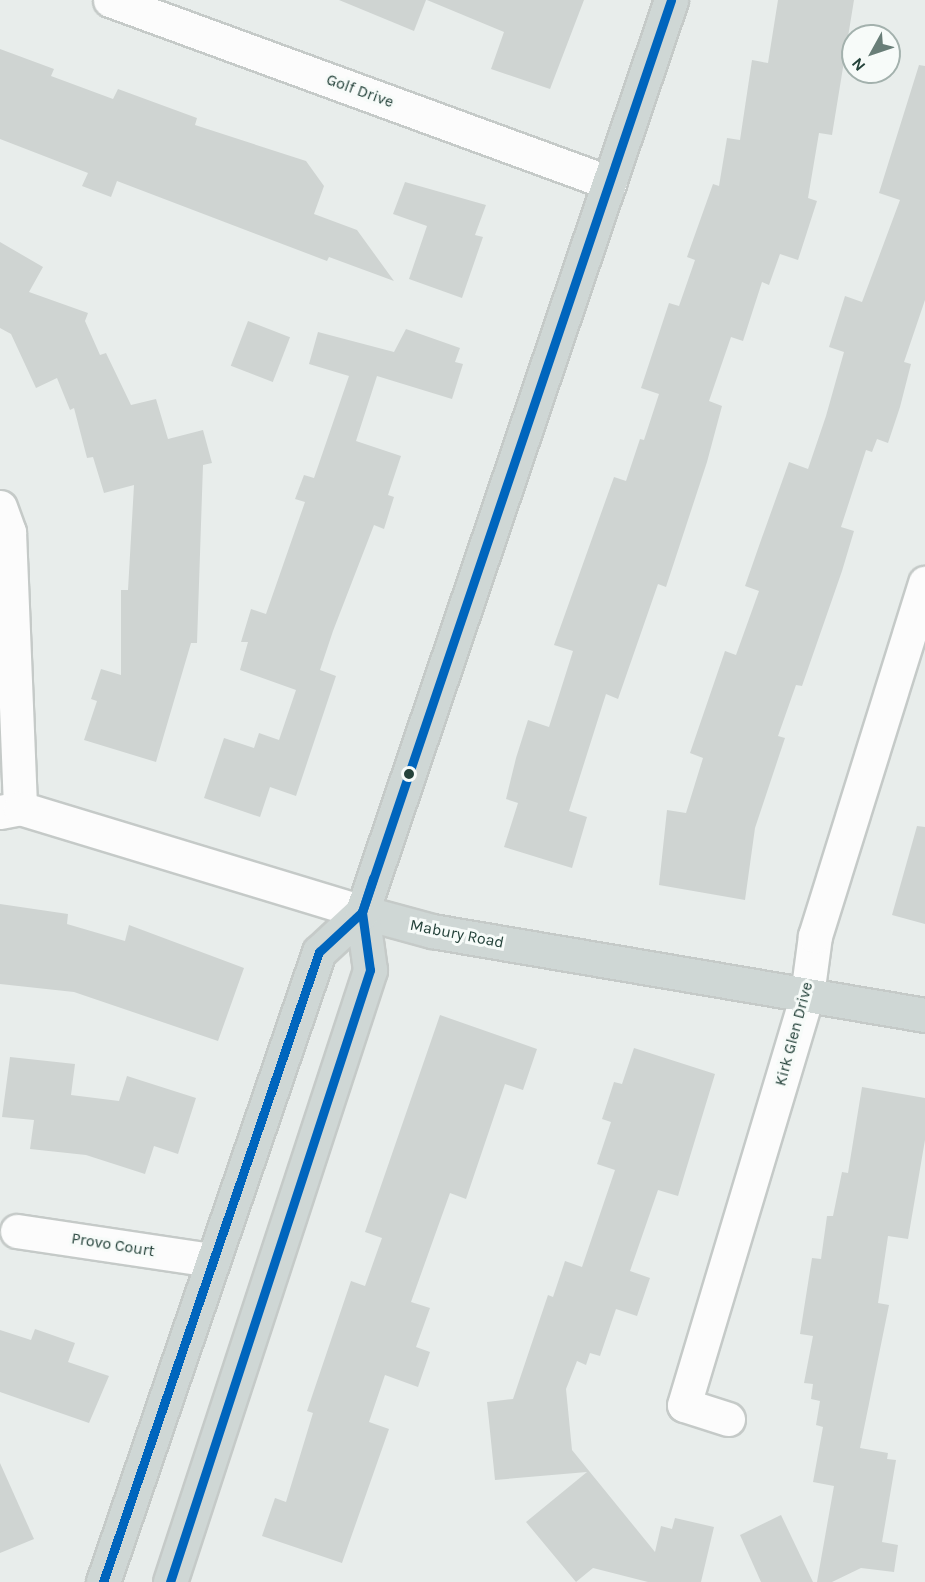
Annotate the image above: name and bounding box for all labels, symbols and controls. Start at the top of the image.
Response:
north arrow [841,24,901,84]
text: N [847,54,869,75]
street label: Golf Drive [324,70,396,112]
unlabelled marker [403,768,415,780]
street label: Mabury Road [408,915,506,953]
street label: Kirk Glen Drive [771,980,817,1088]
street label: Provo Court [70,1229,156,1261]

